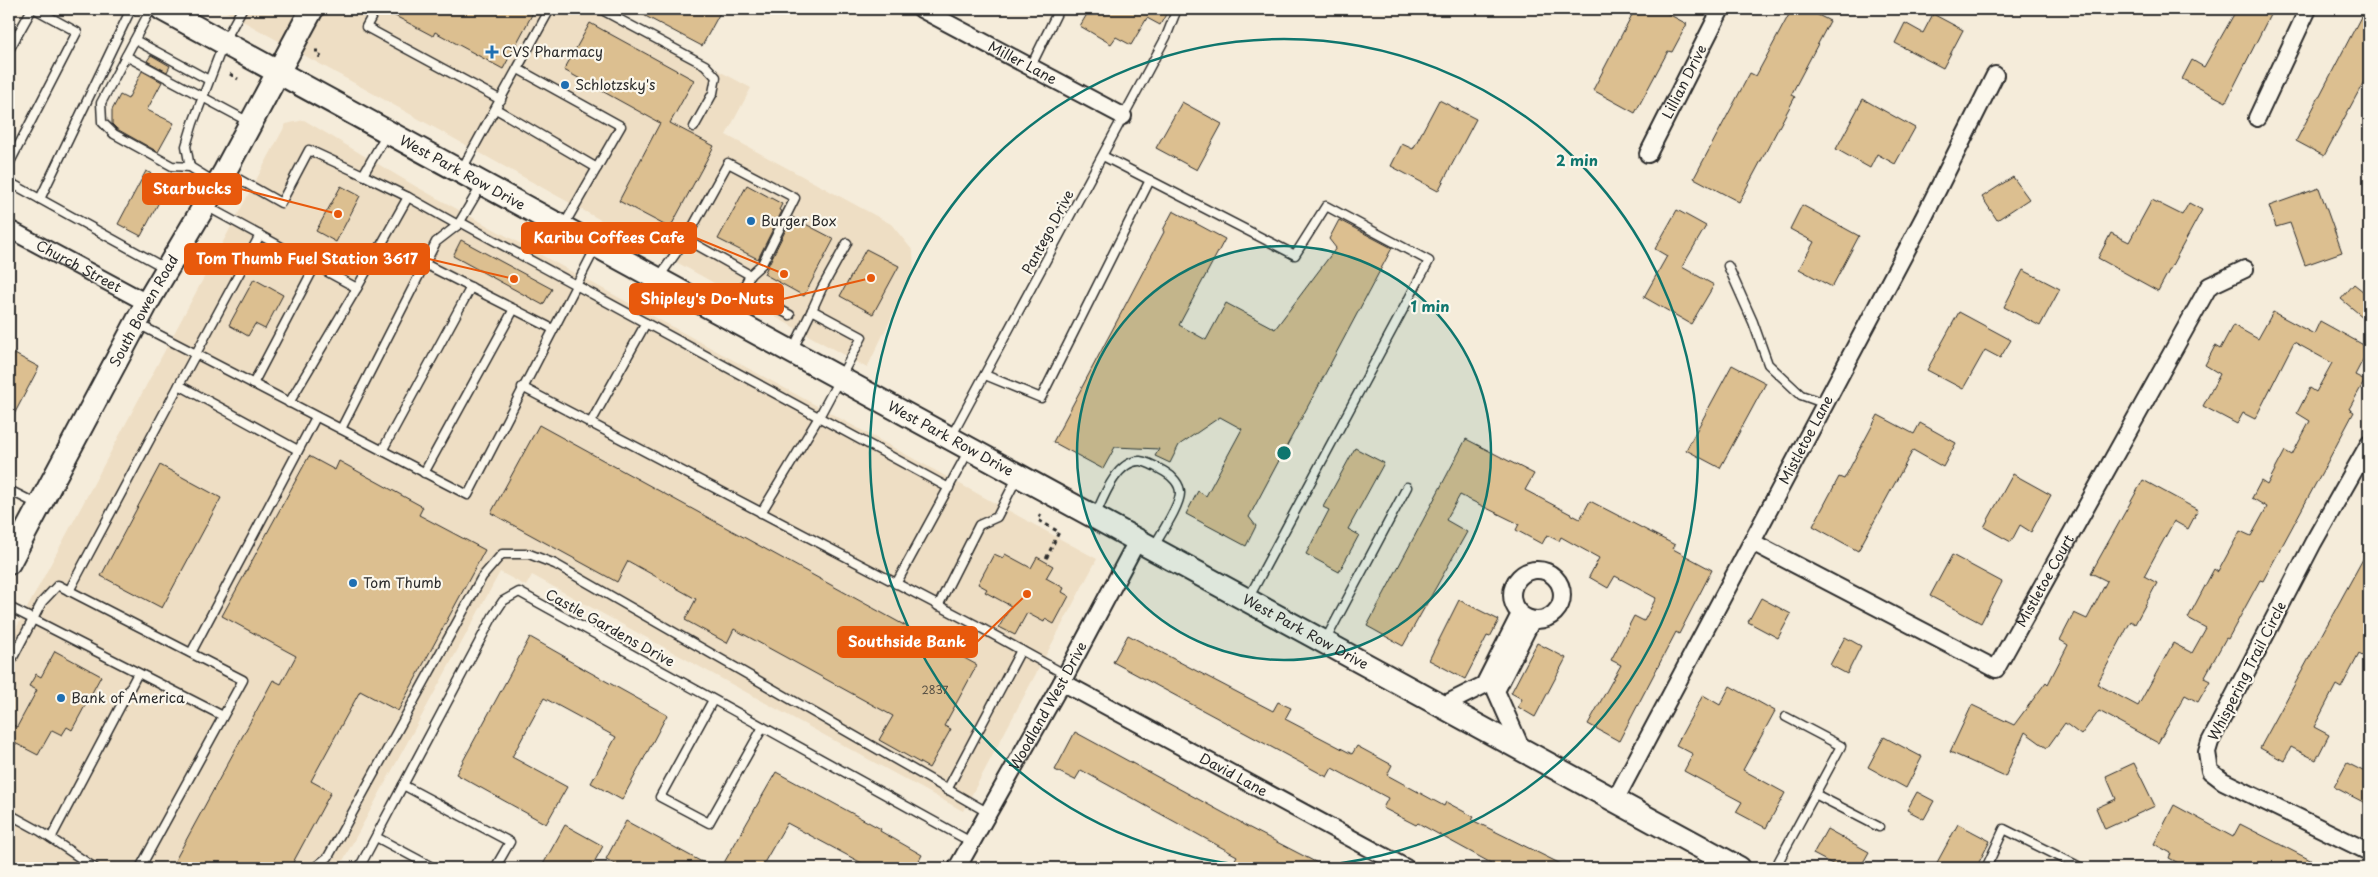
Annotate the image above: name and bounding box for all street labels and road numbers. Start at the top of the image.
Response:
street label: Miller Lane [985,36,1061,89]
street label: Lillian Drive [1656,41,1712,122]
street label: West Park Row Drive [396,129,529,215]
street label: Pantego Drive [1016,186,1079,278]
street label: Church Street [32,234,126,298]
street label: South Bowen Road [104,251,183,370]
street label: Mistletoe Lane [1773,391,1838,488]
street label: West Park Row Drive [884,395,1018,481]
street label: Mistletoe Court [2010,530,2079,631]
street label: Castle Gardens Drive [542,583,679,672]
street label: West Park Row Drive [1239,589,1372,674]
street label: Whispering Trail Circle [2202,597,2291,744]
street label: Woodland West Drive [1003,638,1092,774]
street label: David Lane [1196,747,1272,801]

